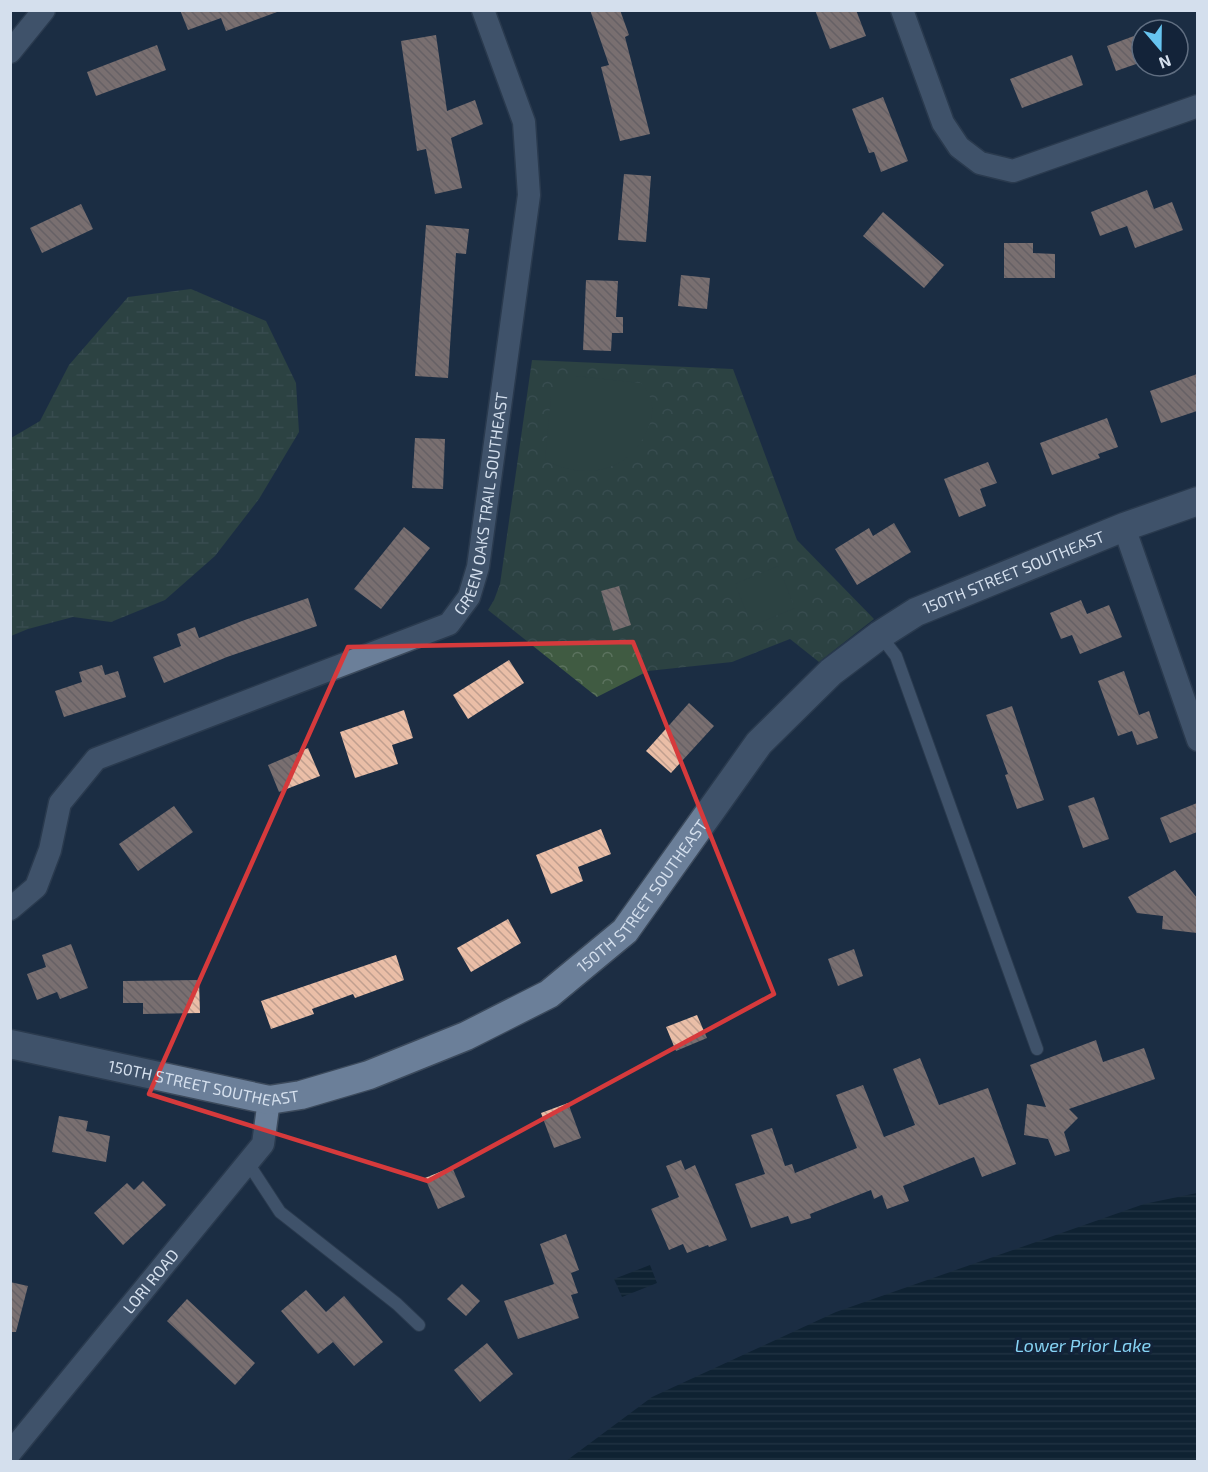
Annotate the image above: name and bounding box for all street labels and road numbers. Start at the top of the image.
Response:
street label: GREEN OAKS TRAIL SOUTHEAST [449,391,511,618]
street label: 150TH STREET SOUTHEAST [920,526,1107,617]
street label: 150TH STREET SOUTHEAST [573,816,710,976]
street label: 150TH STREET SOUTHEAST [107,1056,300,1109]
street label: LORI ROAD [118,1245,182,1317]

